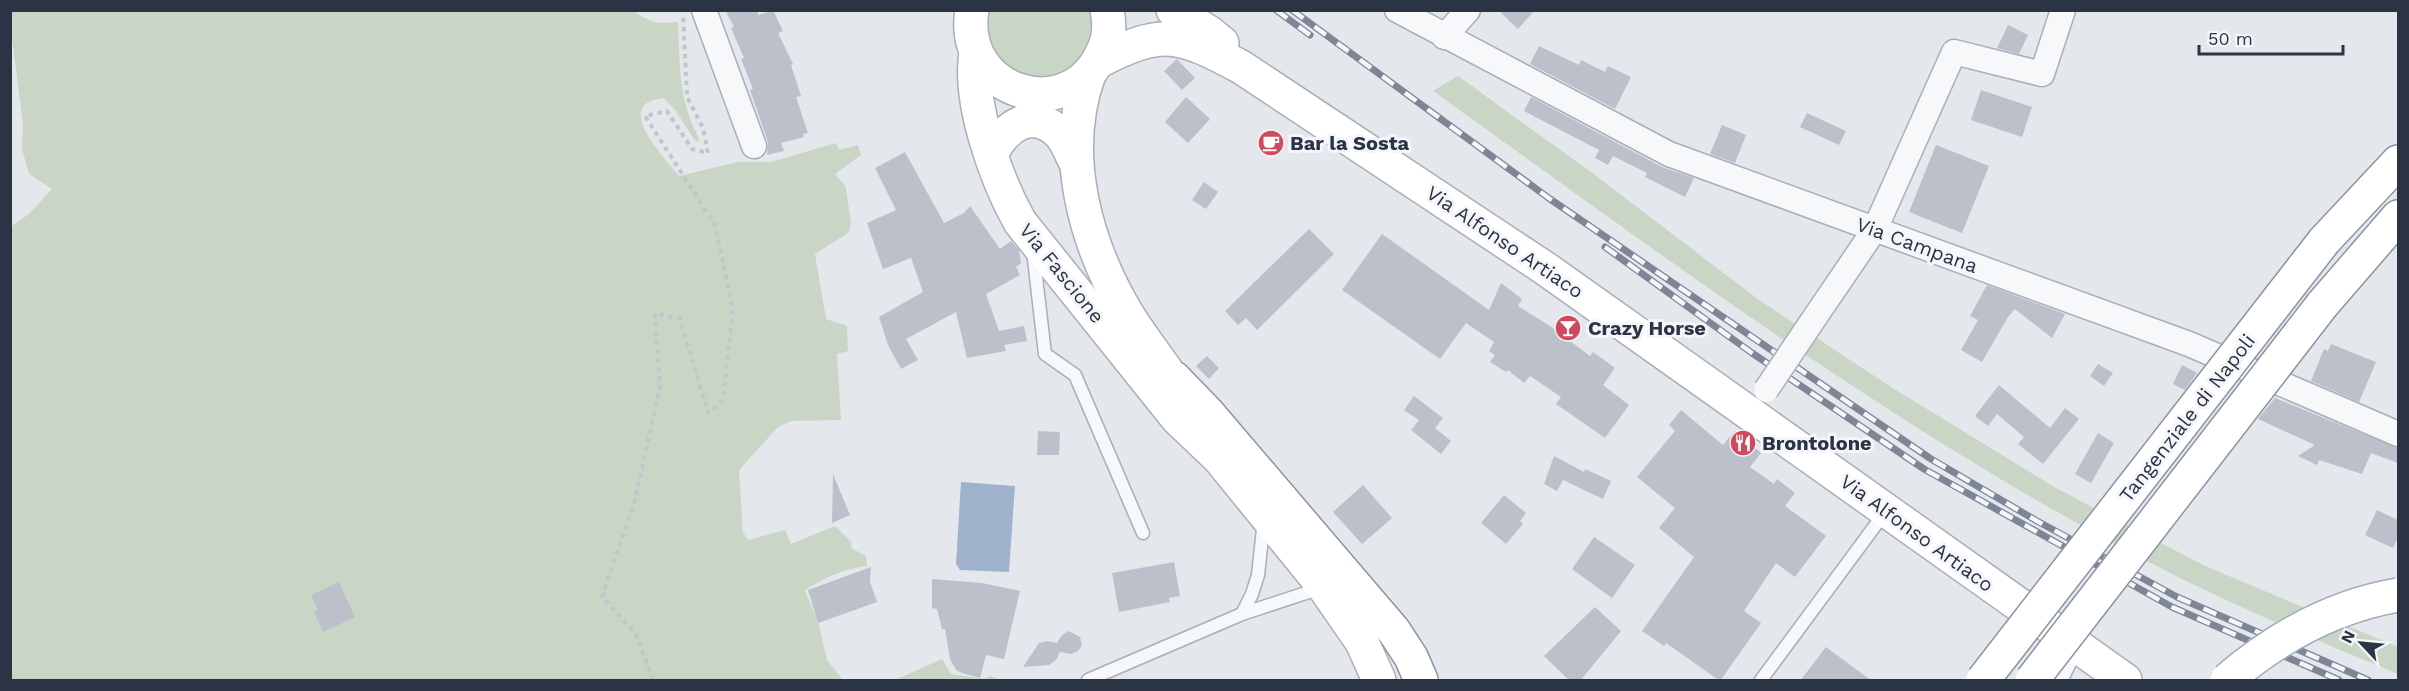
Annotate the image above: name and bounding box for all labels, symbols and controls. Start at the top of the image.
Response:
scale bar [2199,18,2343,56]
text: 50 m [2208,28,2253,49]
cafe icon: Bar la Sosta [1256,128,1286,158]
place label: Bar la Sosta [1290,131,1410,155]
street label: Via Alfonso Artiaco [1422,181,1588,303]
street label: Via Campana [1853,212,1981,278]
street label: Via Fascione [1014,218,1110,328]
bar icon: Crazy Horse [1553,313,1583,343]
place label: Crazy Horse [1588,316,1706,340]
street label: Tangenziale di Napoli [2114,329,2260,507]
restaurant icon: Brontolone [1728,428,1758,458]
place label: Brontolone [1762,431,1872,455]
street label: Via Alfonso Artiaco [1836,469,1998,597]
north arrow [2331,613,2391,673]
text: N [2337,627,2359,646]

